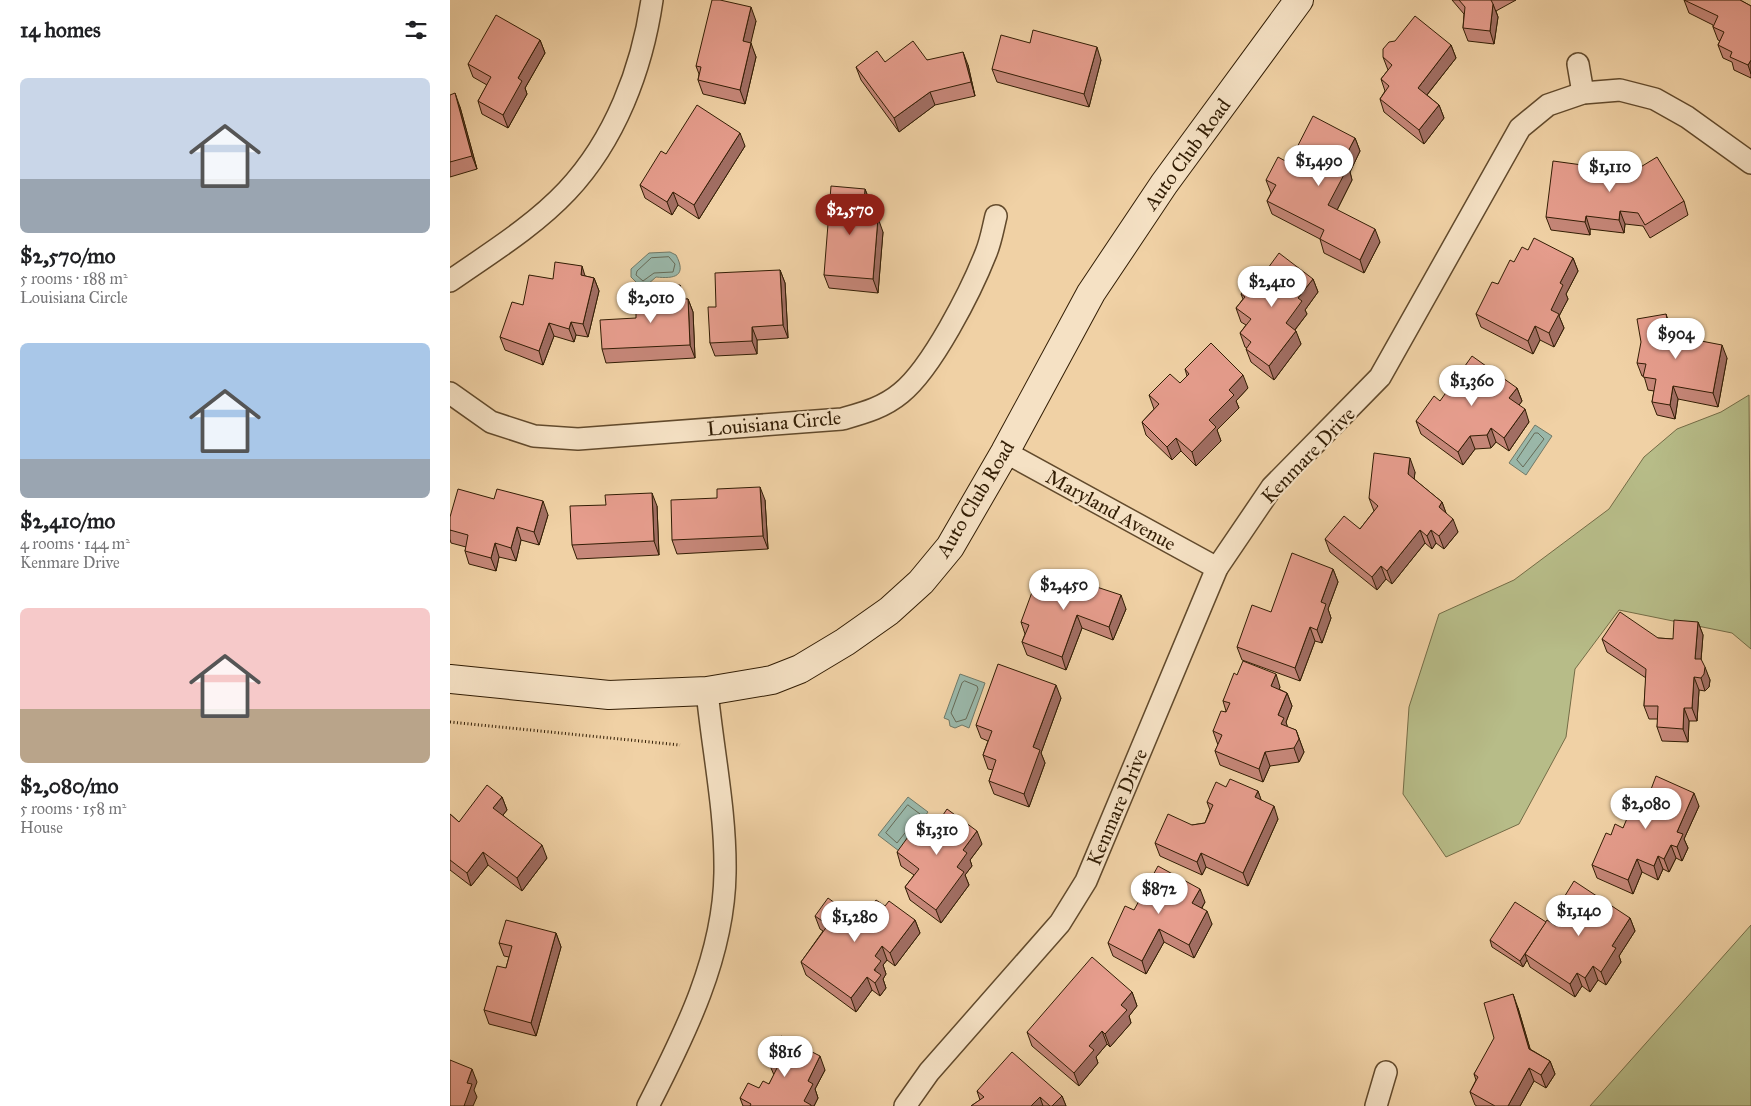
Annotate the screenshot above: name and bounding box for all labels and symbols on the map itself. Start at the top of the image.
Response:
street label: Auto Club Road [1138,94,1235,215]
pin: $1,490 [1278,144,1360,187]
pin: $1,110 [1569,150,1651,193]
pin: $2,570 [809,194,891,236]
pin: $2,410 [1231,266,1313,308]
pin: $2,010 [610,282,692,324]
pin: $904 [1646,318,1706,360]
pin: $1,360 [1431,364,1513,407]
street label: Kenmare Drive [1256,402,1360,508]
street label: Louisiana Circle [706,405,842,441]
street label: Auto Club Road [930,436,1019,563]
street label: Maryland Avenue [1042,464,1180,556]
pin: $2,450 [1023,568,1105,611]
street label: Kenmare Drive [1082,745,1152,869]
pin: $2,080 [1605,788,1687,830]
pin: $1,310 [896,814,978,856]
pin: $872 [1129,872,1189,915]
pin: $1,140 [1538,894,1620,937]
pin: $1,280 [814,900,896,943]
pin: $816 [755,1036,815,1078]

